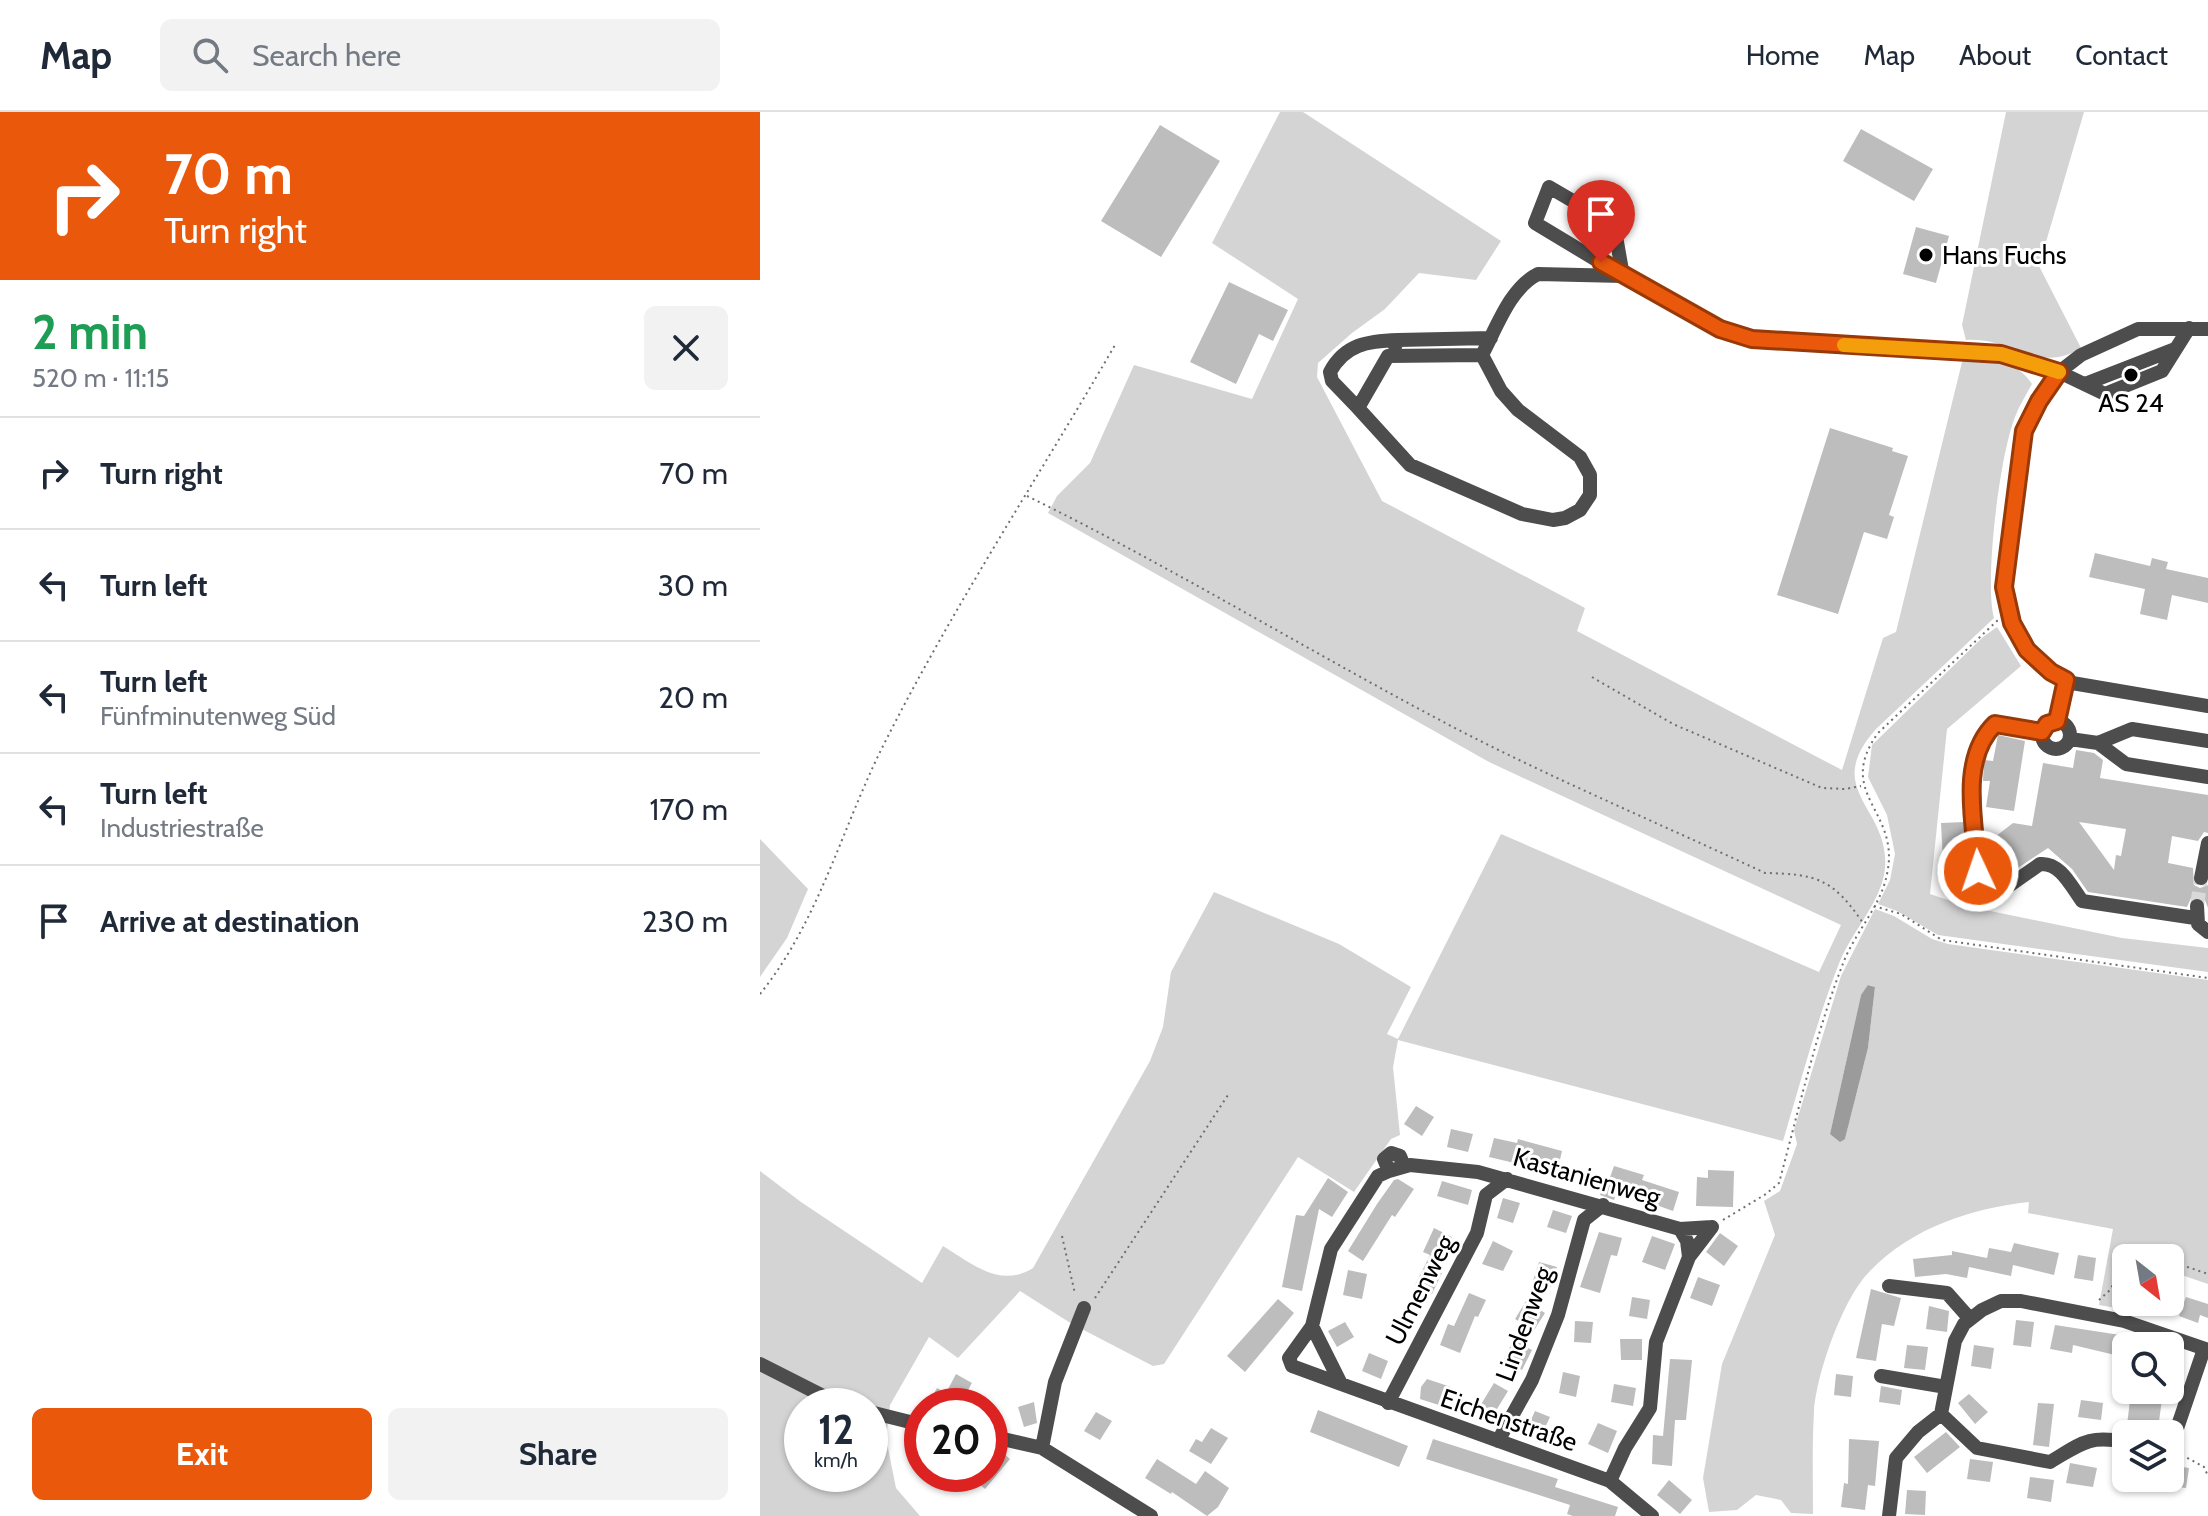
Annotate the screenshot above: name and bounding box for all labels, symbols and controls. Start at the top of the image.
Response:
search box [160,19,720,91]
text: Map [40,32,112,79]
icon: search [188,33,232,77]
text: Search here [252,37,401,74]
text: Home [1746,38,1819,72]
text: Map [1863,38,1915,72]
text: About [1959,38,2031,72]
text: Contact [2075,38,2168,72]
text: 70 m [164,140,293,208]
icon: right [32,144,136,248]
pin [1567,180,1635,262]
icon: arrive [1579,192,1623,236]
text: Turn right [164,208,307,252]
place label: Hans Fuchs [1942,239,2067,271]
marker: Hans Fuchs [1917,246,1935,264]
text: 2 min [32,303,148,361]
button: close [644,306,728,390]
text: 520 m · 11:15 [32,362,169,394]
marker: AS 24 [2122,366,2140,384]
place label: AS 24 [2098,387,2164,419]
icon: right [32,451,76,495]
text: Turn right [100,455,223,492]
text: 70 m [659,455,728,492]
icon: left [32,563,76,607]
text: Turn left [100,567,208,604]
text: 30 m [658,567,728,604]
text: Turn left [100,663,208,700]
icon: left [32,675,76,719]
text: 20 m [658,679,728,716]
text: Fünfminutenweg Süd [100,700,336,732]
text: Turn left [100,775,208,812]
icon: left [32,787,76,831]
text: 170 m [649,791,728,828]
text: Industriestraße [100,812,264,844]
position arrow [1936,829,2020,913]
icon: arrive [32,899,76,943]
text: Arrive at destination [100,903,360,940]
text: 230 m [642,903,728,940]
street label: Kastanienweg [1510,1141,1665,1214]
street label: Ulmenweg [1378,1228,1462,1351]
north arrow [2112,1244,2184,1316]
map controls [2112,1244,2184,1492]
street label: Lindenweg [1488,1261,1560,1386]
button: search [2112,1332,2184,1404]
street label: Eichenstraße [1436,1382,1582,1458]
speed limit sign: 20 [904,1388,1008,1492]
text: 12 [818,1405,854,1454]
button: Exit [32,1408,372,1500]
button: Share [388,1408,728,1500]
button: layers [2112,1420,2184,1492]
text: km/h [814,1448,858,1472]

